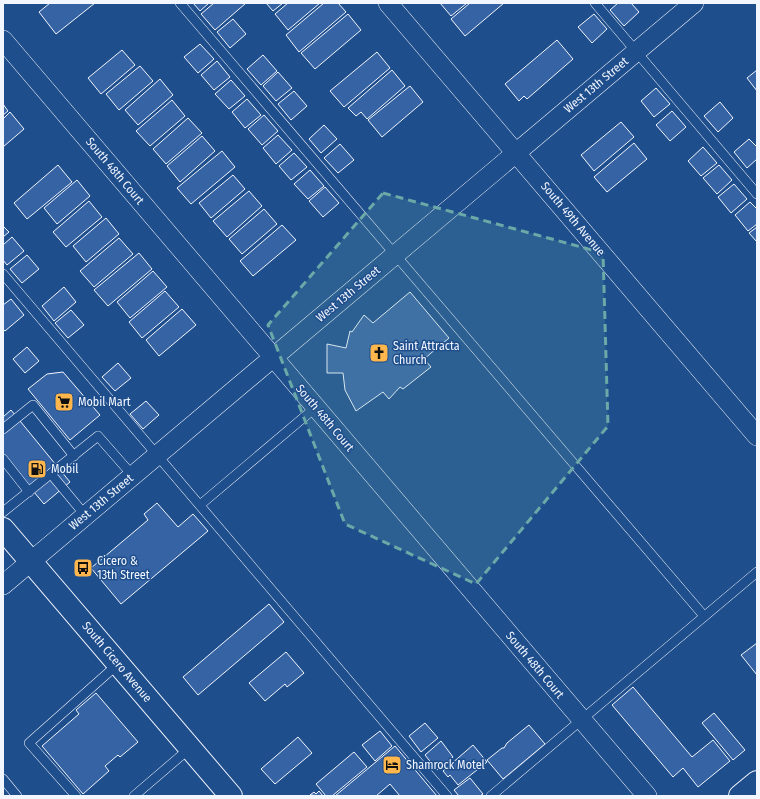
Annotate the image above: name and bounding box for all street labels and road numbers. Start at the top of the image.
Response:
street label: West 13th Street [561,54,631,116]
street label: South 48th Court [83,135,147,207]
street label: South 49th Avenue [538,179,608,259]
street label: West 13th Street [313,263,383,325]
street label: South 48th Court [293,382,357,454]
street label: West 13th Street [66,471,136,533]
street label: South Cicero Avenue [79,619,155,705]
street label: South 48th Court [503,629,567,701]

